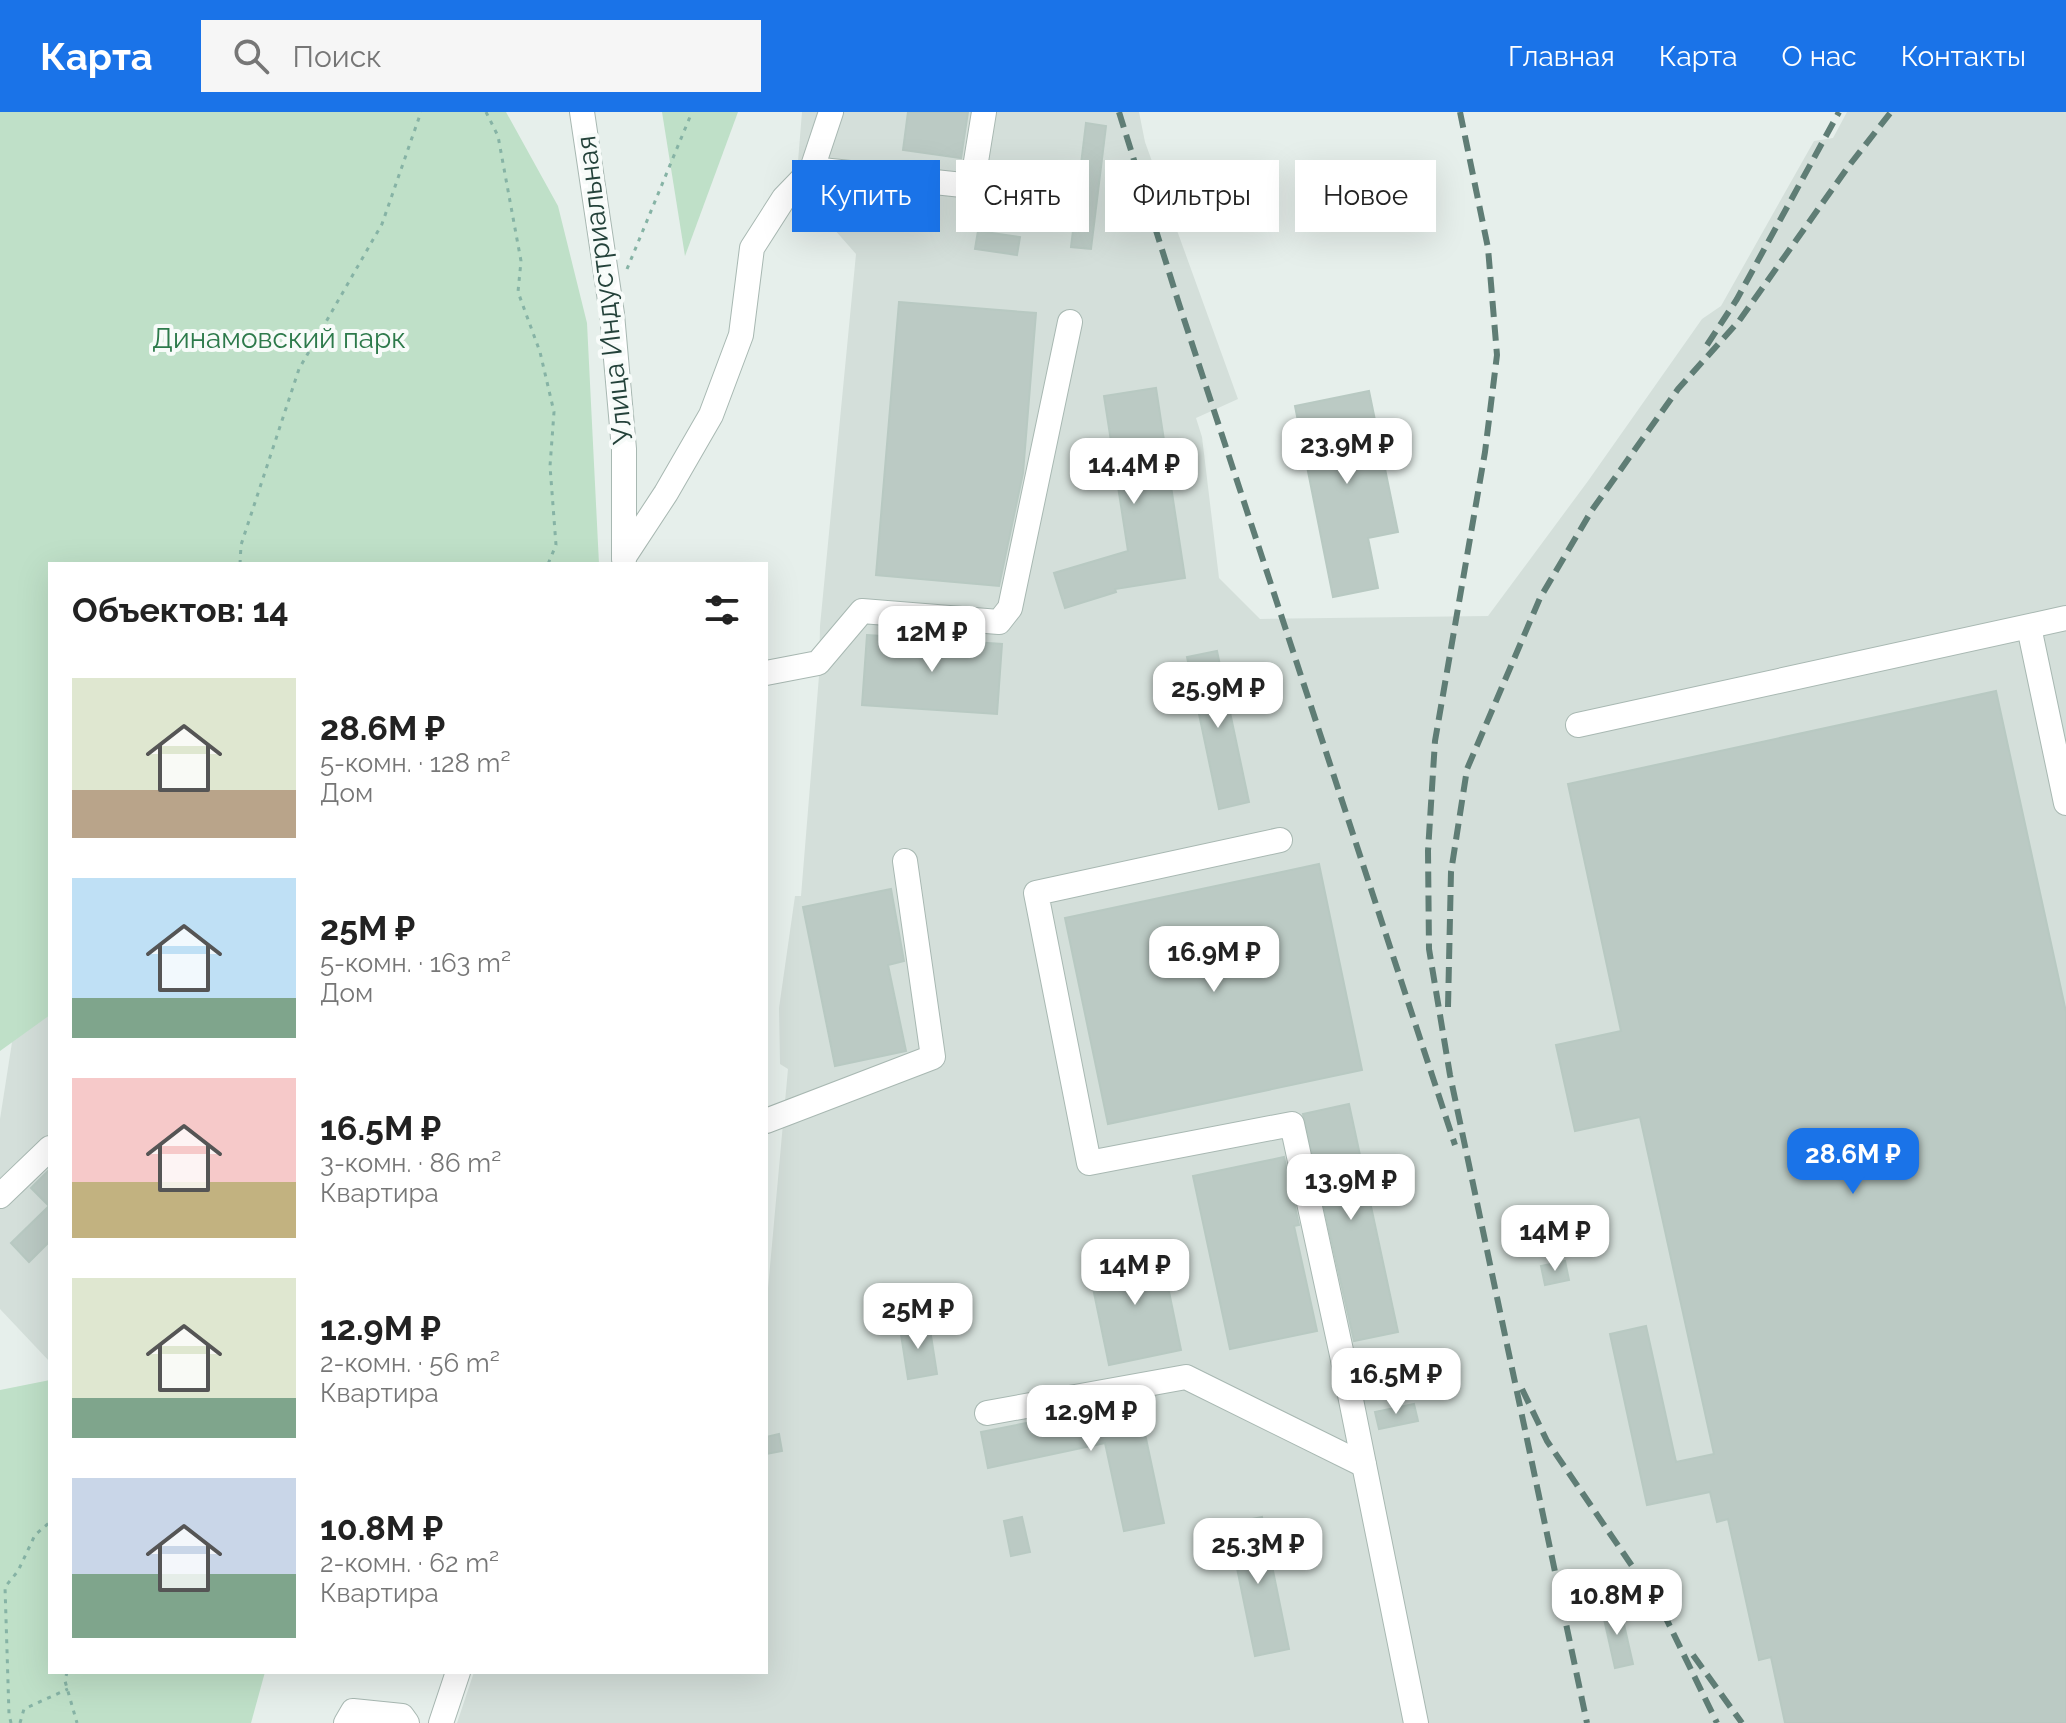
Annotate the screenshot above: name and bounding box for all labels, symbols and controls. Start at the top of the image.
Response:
search box [201,20,761,92]
text: Карта [40,34,153,79]
icon: search [229,34,273,78]
text: Поиск [293,39,382,74]
text: Главная [1508,40,1615,73]
text: Карта [1659,40,1738,73]
text: О нас [1782,40,1857,73]
text: Контакты [1901,40,2026,73]
street label: Улица Индустриальная [569,134,640,446]
chip: Купить [792,160,940,232]
chip: Снять [956,160,1089,232]
chip: Фильтры [1105,160,1279,232]
chip: Новое [1295,160,1436,232]
park label: Динамовский парк [152,322,406,355]
pin: 23.9M ₽ [1273,418,1421,486]
text: 23.9M ₽ [1300,429,1394,459]
pin: 14.4M ₽ [1060,438,1208,506]
text: 14.4M ₽ [1088,449,1180,479]
icon: filters [700,588,744,632]
text: Объектов: 14 [72,590,289,630]
pin: 12M ₽ [876,606,988,674]
text: 12M ₽ [896,617,968,647]
pin: 25.9M ₽ [1144,662,1292,730]
text: 25.9M ₽ [1171,673,1265,703]
text: 28.6M ₽ [320,708,445,748]
icon: home [136,710,232,806]
text: 5-комн. · 128 m² [320,748,511,778]
text: Дом [320,778,373,808]
text: 25M ₽ [320,908,415,948]
icon: home [136,910,232,1006]
pin: 16.9M ₽ [1140,926,1288,994]
text: 16.9M ₽ [1167,937,1261,967]
text: 5-комн. · 163 m² [320,948,511,978]
text: Дом [320,978,373,1008]
text: 16.5M ₽ [320,1108,441,1148]
icon: home [136,1110,232,1206]
pin: 28.6M ₽ [1779,1128,1927,1196]
text: 28.6M ₽ [1805,1139,1901,1169]
text: 3-комн. · 86 m² [320,1148,501,1178]
pin: 13.9M ₽ [1277,1154,1425,1222]
text: 13.9M ₽ [1305,1165,1397,1195]
text: Квартира [320,1178,439,1208]
pin: 14M ₽ [1499,1205,1611,1273]
text: 14M ₽ [1519,1216,1591,1246]
pin: 14M ₽ [1079,1239,1191,1307]
text: 14M ₽ [1099,1250,1171,1280]
pin: 25M ₽ [862,1283,974,1351]
text: 25M ₽ [882,1294,954,1324]
text: 12.9M ₽ [320,1308,441,1348]
icon: home [136,1310,232,1406]
text: 2-комн. · 56 m² [320,1348,500,1378]
pin: 16.5M ₽ [1322,1348,1470,1416]
text: 16.5M ₽ [1350,1359,1442,1389]
text: Квартира [320,1378,439,1408]
pin: 12.9M ₽ [1017,1385,1165,1453]
text: 12.9M ₽ [1045,1396,1137,1426]
text: 10.8M ₽ [320,1508,443,1548]
icon: home [136,1510,232,1606]
pin: 25.3M ₽ [1184,1518,1332,1586]
text: 25.3M ₽ [1211,1529,1305,1559]
text: 2-комн. · 62 m² [320,1548,499,1578]
pin: 10.8M ₽ [1543,1569,1691,1637]
text: Квартира [320,1578,439,1608]
text: 10.8M ₽ [1570,1580,1664,1610]

